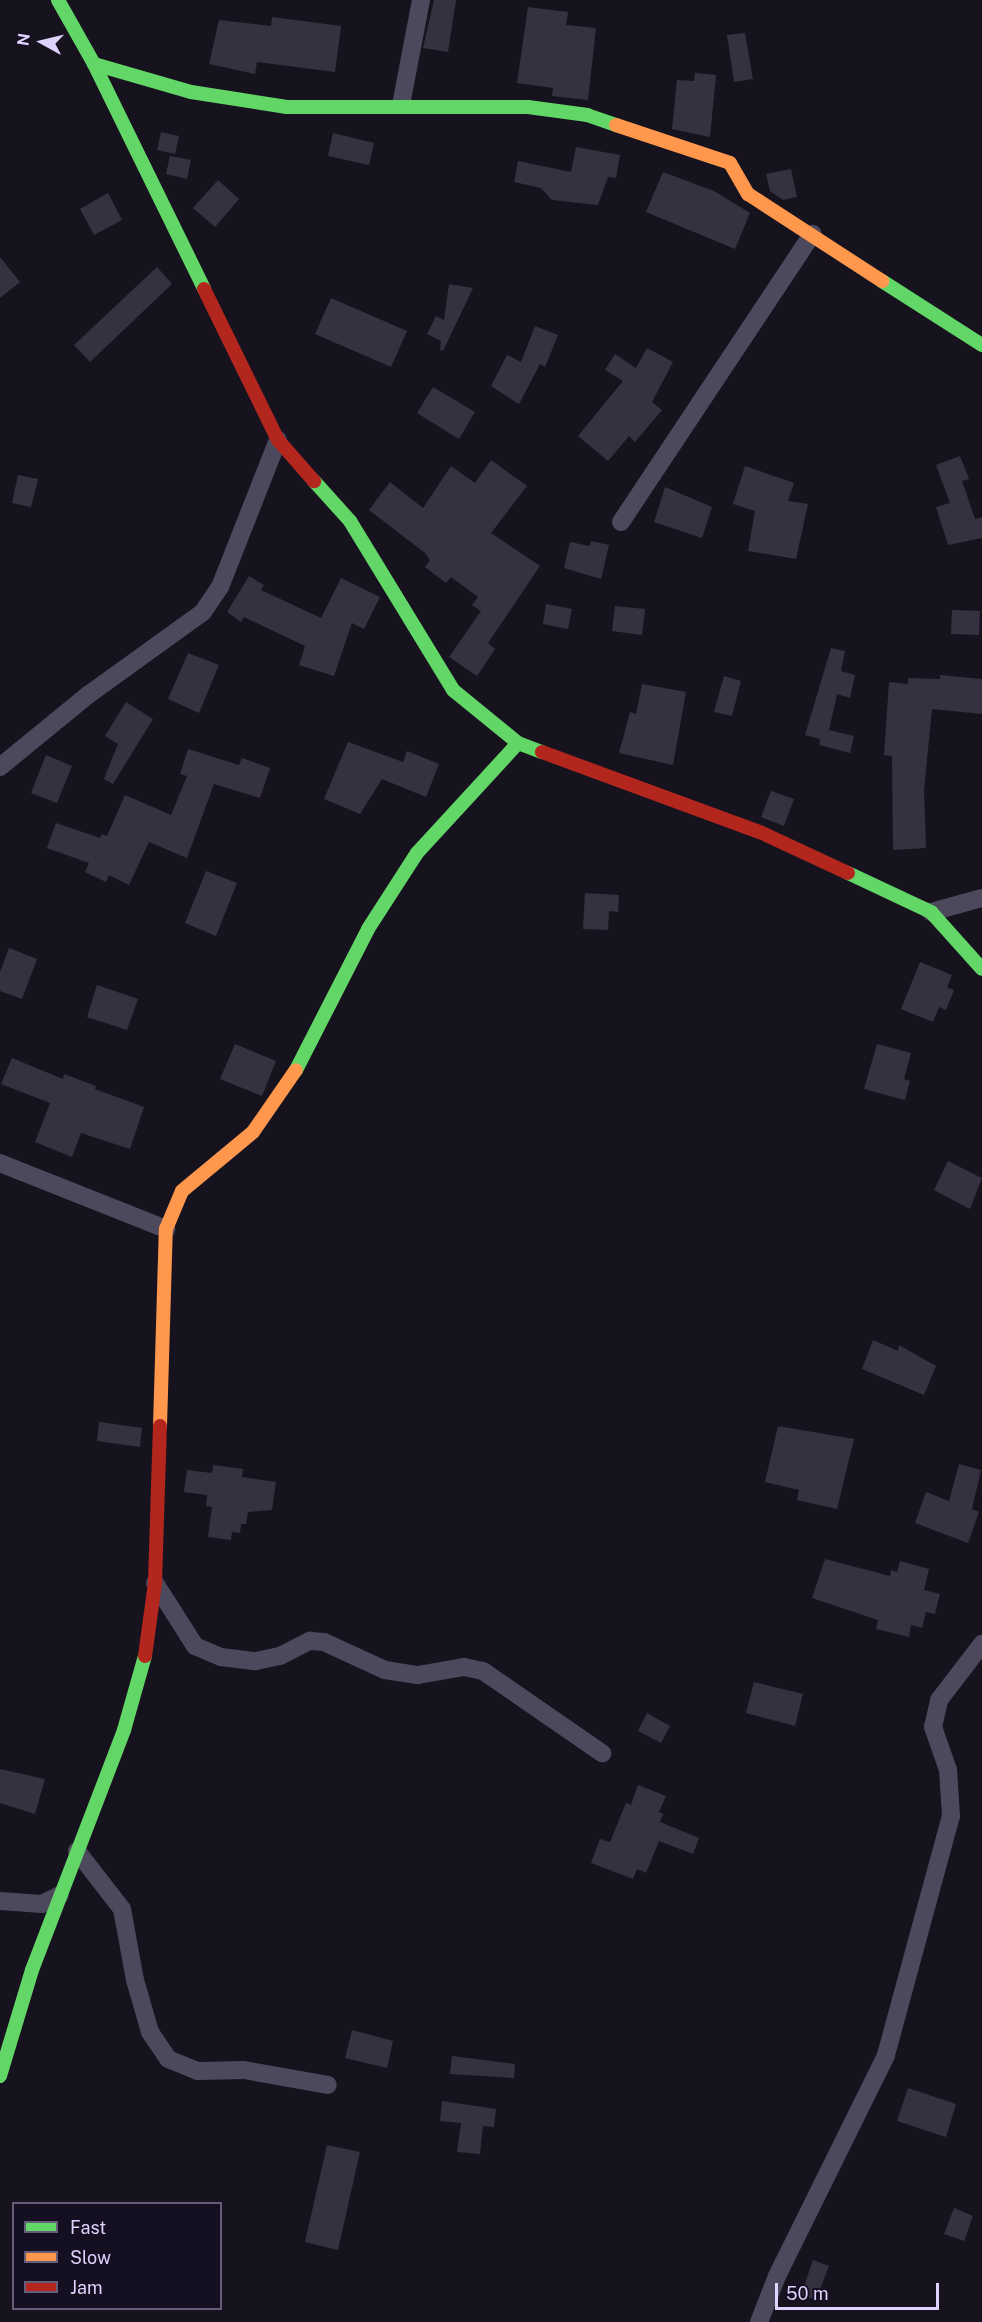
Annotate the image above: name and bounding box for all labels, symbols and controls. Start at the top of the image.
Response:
north arrow [12,12,72,72]
text: N [13,32,34,47]
legend [12,2202,222,2310]
text: Fast [70,2217,106,2238]
text: Slow [70,2247,111,2268]
scale bar [778,2271,942,2309]
text: Jam [70,2277,103,2298]
text: 50 m [786,2283,829,2304]

